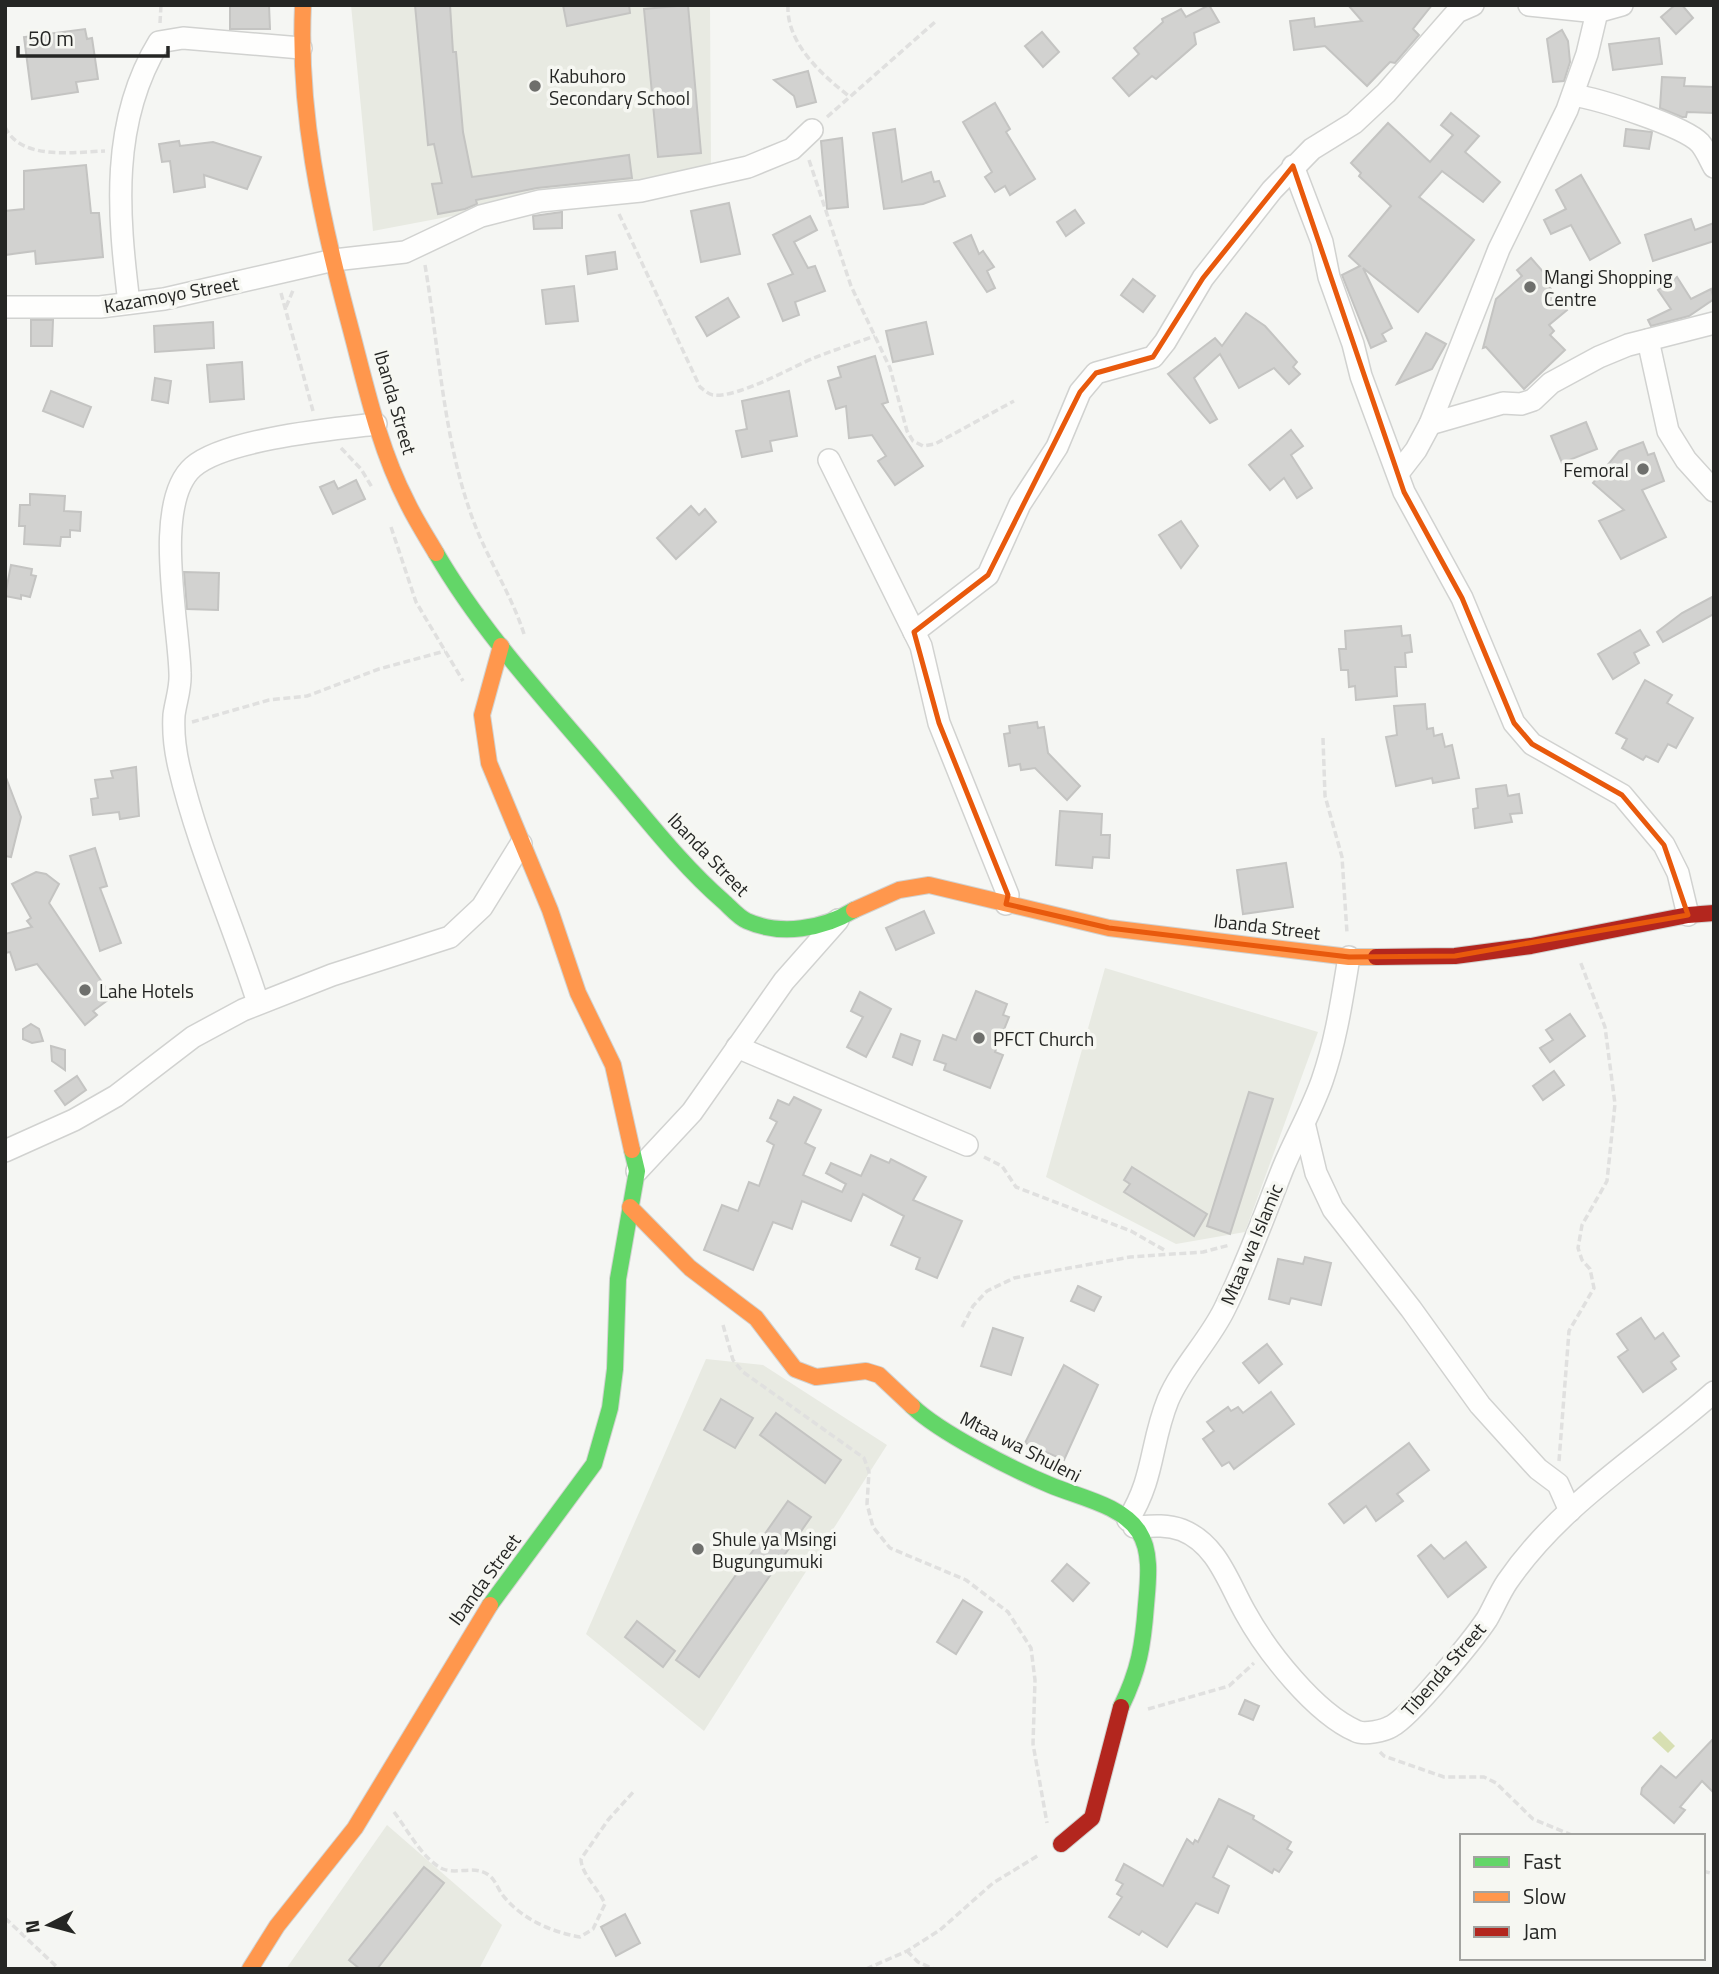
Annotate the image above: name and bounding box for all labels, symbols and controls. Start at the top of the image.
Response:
scale bar [18,14,168,58]
text: 50 m [28,22,74,54]
place label: Kabuhoro Secondary School [549,61,690,112]
marker: Kabuhoro Secondary School [527,78,543,94]
place label: Mangi Shopping Centre [1544,262,1673,313]
street label: Kazamoyo Street [101,268,241,320]
marker: Mangi Shopping Centre [1522,279,1538,295]
street label: Ibanda Street [367,347,425,458]
place label: Femoral [1563,455,1629,484]
marker: Femoral [1635,461,1651,477]
street label: Ibanda Street [661,805,757,903]
street label: Ibanda Street [1212,905,1322,947]
place label: Lahe Hotels [99,976,194,1005]
marker: Lahe Hotels [77,982,93,998]
place label: PFCT Church [993,1024,1094,1053]
marker: PFCT Church [971,1030,987,1046]
street label: Mtaa wa Islamic [1212,1179,1290,1309]
street label: Mtaa wa Shuleni [955,1403,1087,1489]
place label: Shule ya Msingi Bugungumuki [712,1524,837,1575]
street label: Ibanda Street [441,1527,527,1631]
marker: Shule ya Msingi Bugungumuki [690,1541,706,1557]
street label: Tibenda Street [1394,1615,1492,1723]
legend [1460,1834,1705,1960]
text: Fast [1523,1845,1562,1877]
text: Slow [1523,1880,1566,1912]
north arrow [14,1890,84,1960]
text: Jam [1523,1915,1557,1947]
text: N [16,1919,47,1935]

